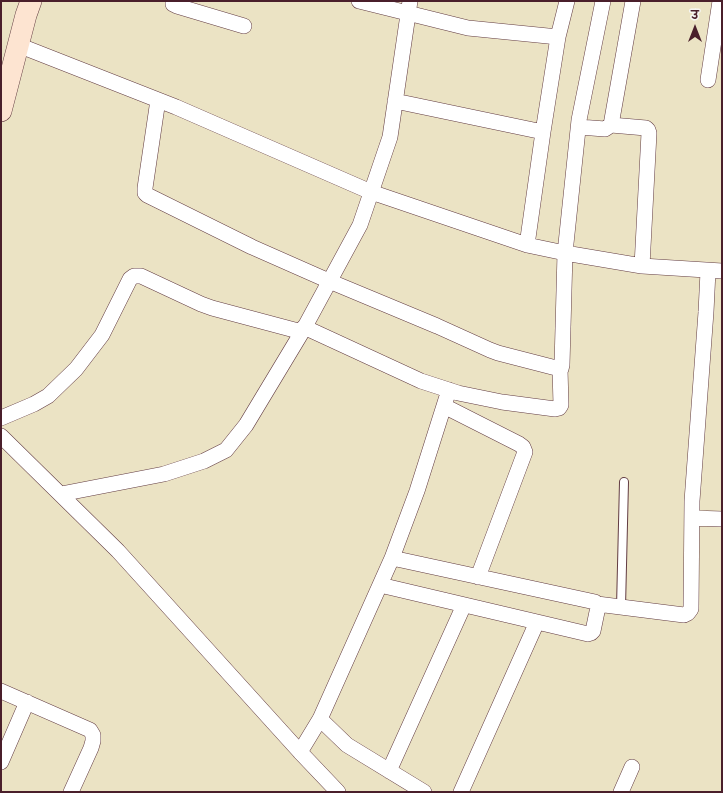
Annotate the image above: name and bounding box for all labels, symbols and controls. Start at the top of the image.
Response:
north arrow [675,8,715,48]
text: उ [691,8,699,23]

